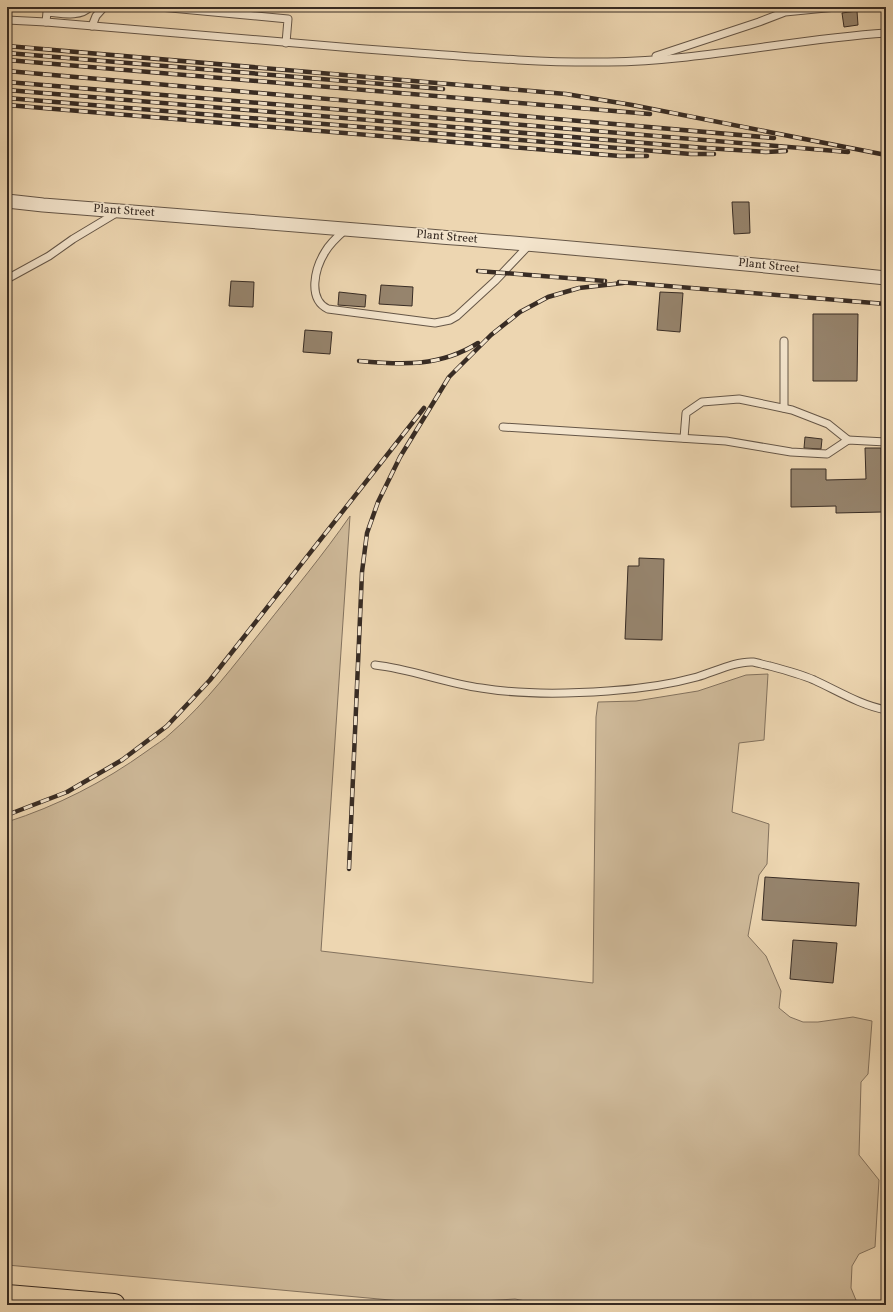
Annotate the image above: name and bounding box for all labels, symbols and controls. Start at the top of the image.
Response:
street label: Plant Street [93,201,155,221]
street label: Plant Street [416,226,478,248]
street label: Plant Street [737,255,801,277]

